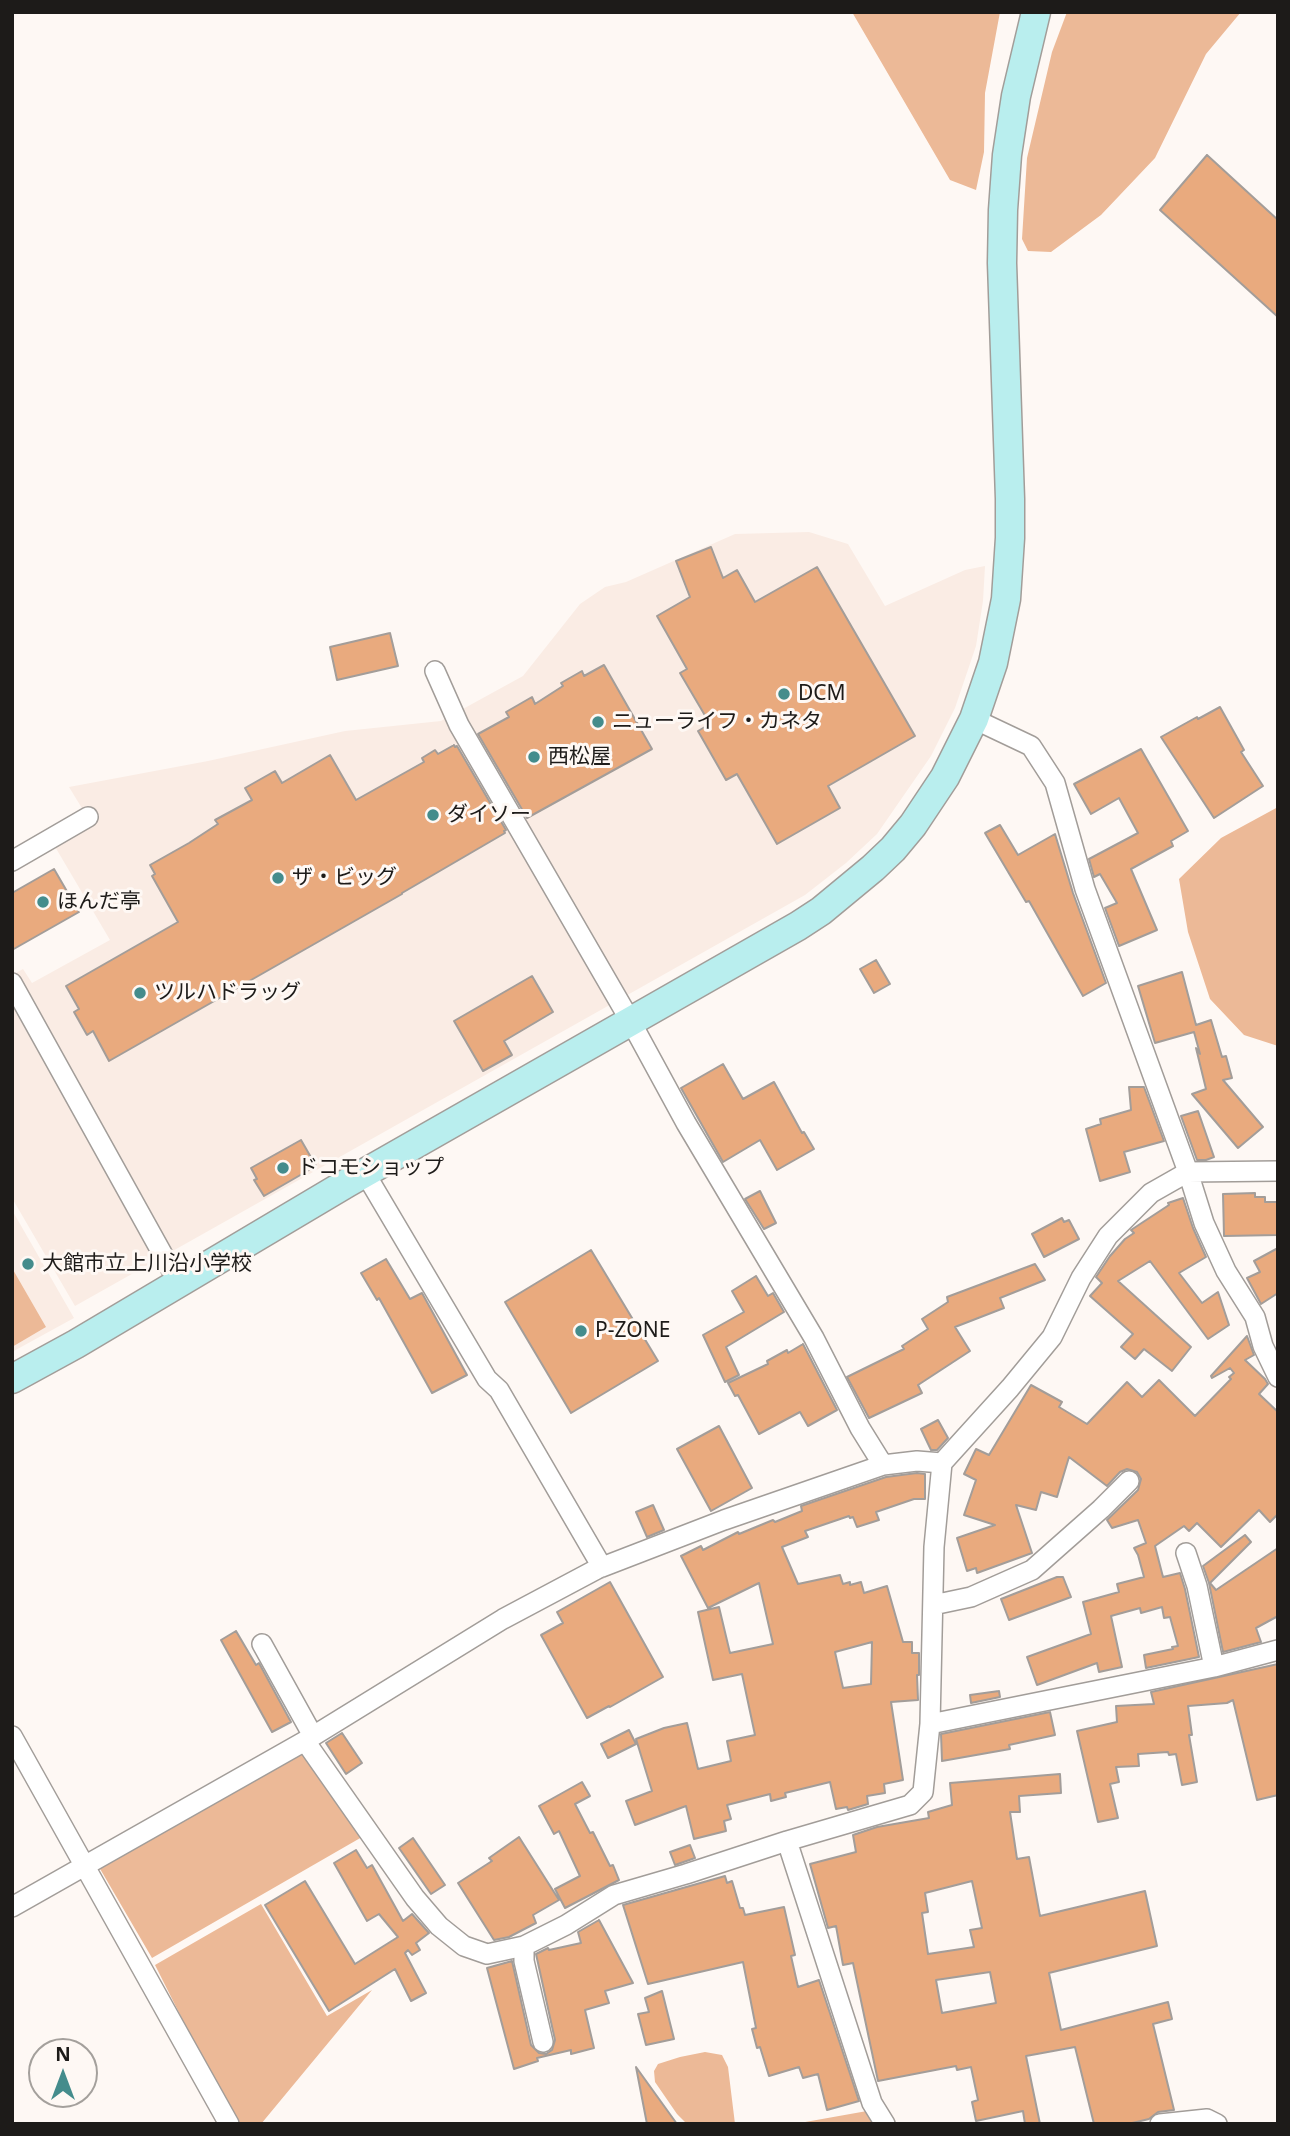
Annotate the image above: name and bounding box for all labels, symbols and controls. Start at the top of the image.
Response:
place label: DCM [798,681,846,707]
marker: DCM [776,686,792,702]
place label: ニューライフ・カネタ [612,709,822,735]
marker: ニューライフ・カネタ [590,714,606,730]
place label: 西松屋 [548,744,611,770]
marker: 西松屋 [526,749,542,765]
place label: ダイソー [447,802,531,828]
marker: ダイソー [425,807,441,823]
place label: ザ・ビッグ [292,865,397,891]
marker: ザ・ビッグ [270,870,286,886]
place label: ほんだ亭 [57,889,141,915]
marker: ほんだ亭 [35,894,51,910]
place label: ツルハドラッグ [154,980,301,1006]
marker: ツルハドラッグ [132,985,148,1001]
place label: ドコモショップ [297,1155,444,1181]
marker: ドコモショップ [275,1160,291,1176]
place label: 大館市立上川沿小学校 [42,1251,252,1277]
marker: 大館市立上川沿小学校 [20,1256,36,1272]
place label: P-ZONE [595,1318,670,1344]
marker: P-ZONE [573,1323,589,1339]
north arrow [28,2038,98,2108]
text: N [55,2041,71,2067]

